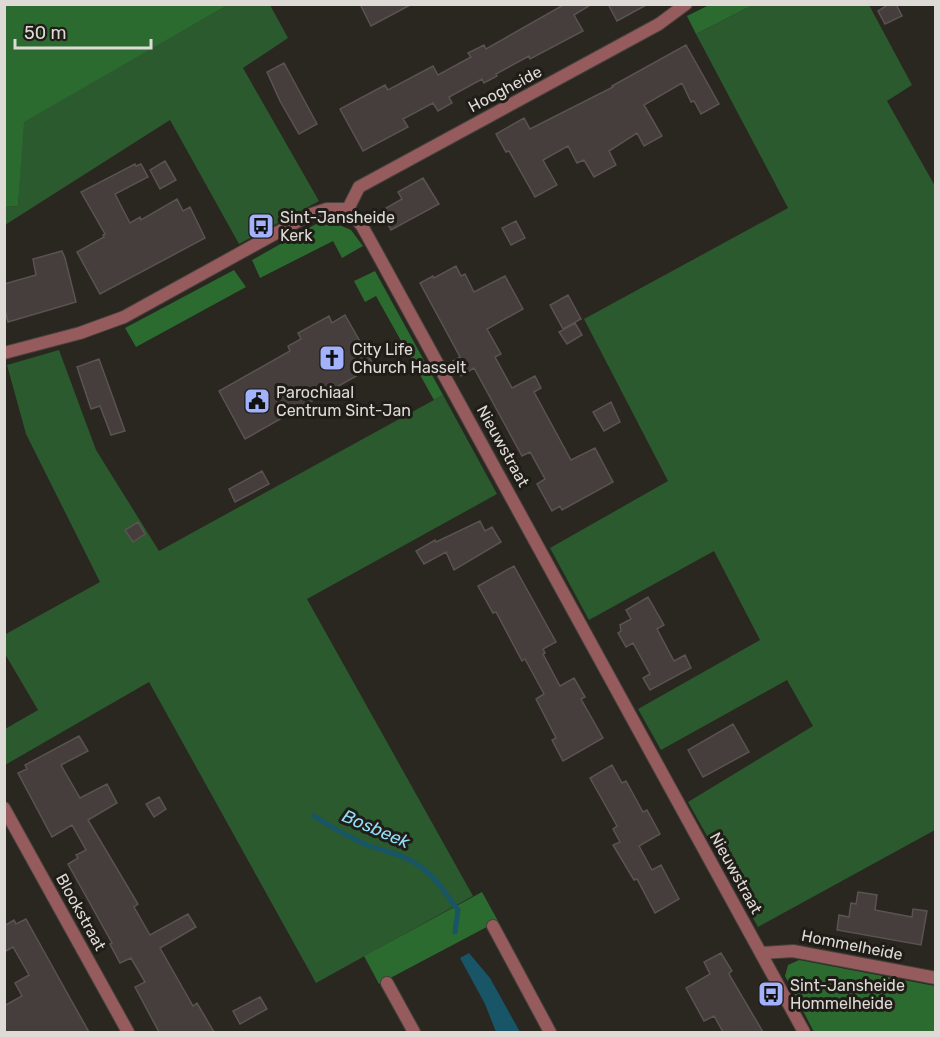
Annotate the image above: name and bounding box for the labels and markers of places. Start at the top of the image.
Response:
place label: Sint-Jansheide Kerk [280,208,395,245]
bus stop icon: Sint-Jansheide Kerk [246,211,276,241]
place label: City Life Church Hasselt [352,340,466,377]
church icon: City Life Church Hasselt [317,343,347,373]
place label: Parochiaal Centrum Sint-Jan [276,383,411,420]
public building icon: Parochiaal Centrum Sint-Jan [242,386,272,416]
place label: Sint-Jansheide Hommelheide [790,976,905,1013]
bus stop icon: Sint-Jansheide Hommelheide [756,979,786,1009]

